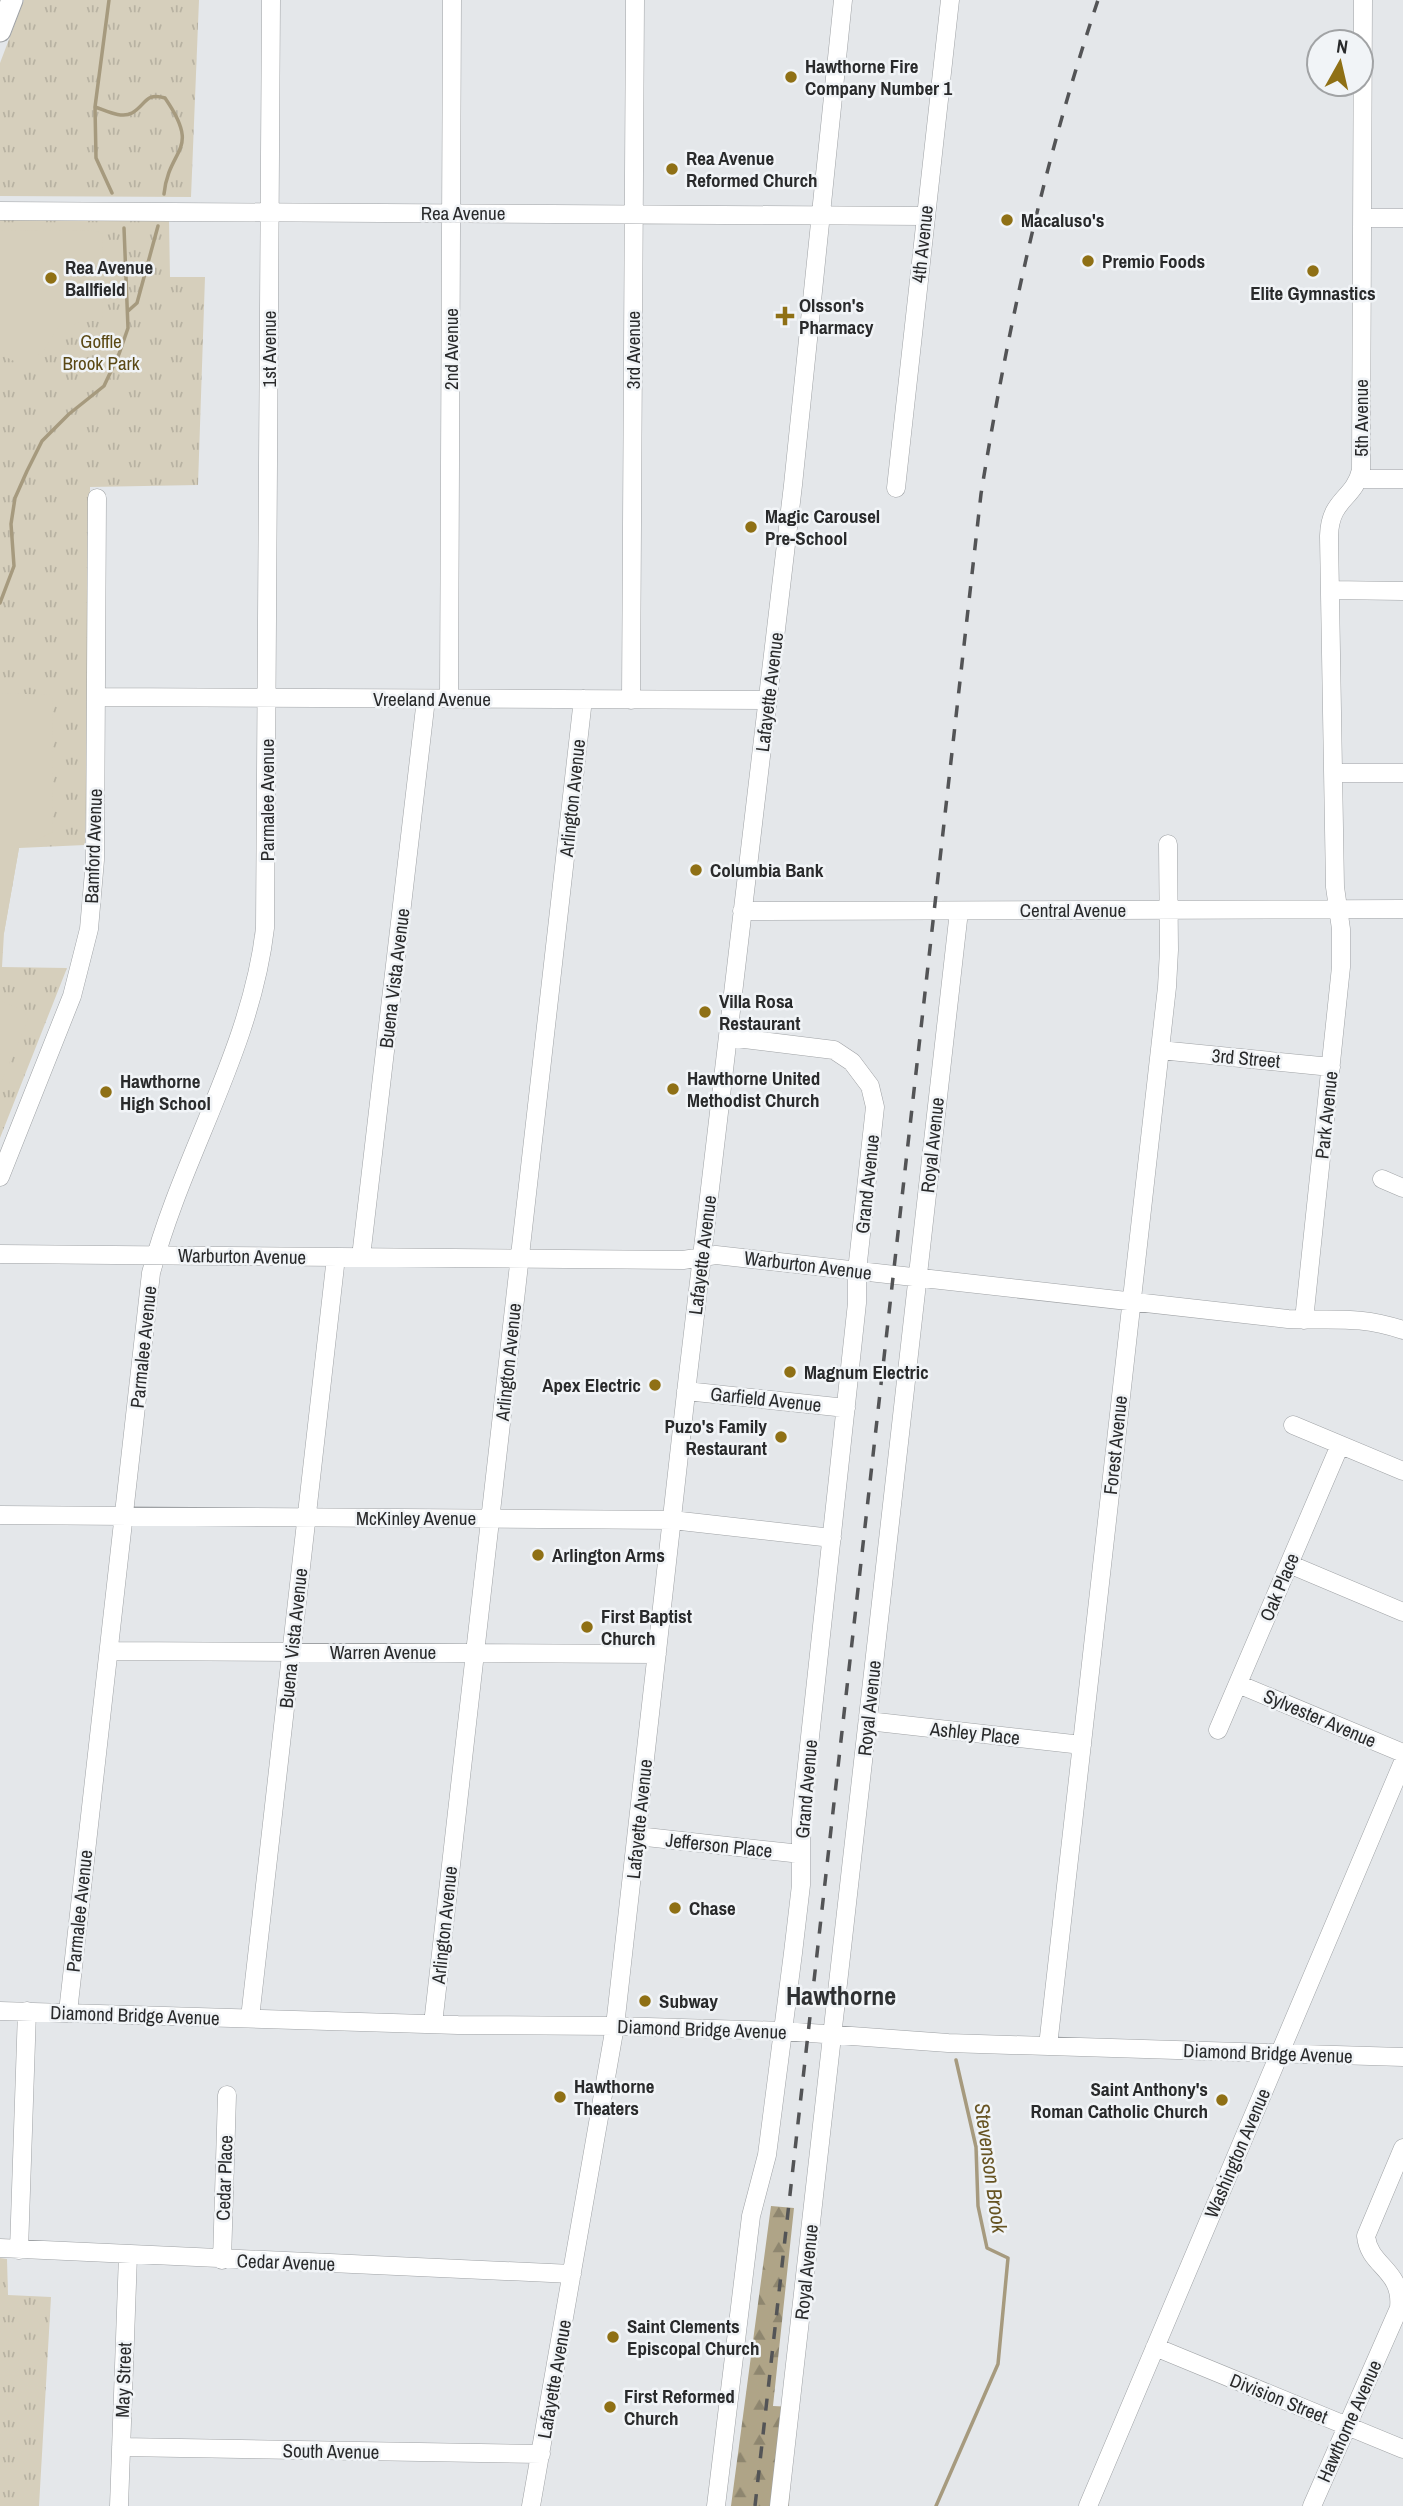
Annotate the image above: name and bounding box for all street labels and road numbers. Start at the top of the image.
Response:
street label: Rea Avenue [421,200,505,226]
street label: 4th Avenue [905,204,939,284]
street label: 2nd Avenue [438,308,464,390]
street label: 1st Avenue [256,311,282,387]
street label: 3rd Avenue [620,311,646,389]
street label: 5th Avenue [1348,379,1374,457]
street label: Lafayette Avenue [749,631,789,753]
street label: Vreeland Avenue [373,686,491,712]
street label: Arlington Avenue [553,738,591,859]
street label: Parmalee Avenue [254,739,280,861]
street label: Bamford Avenue [78,788,108,904]
street label: Central Avenue [1020,897,1126,923]
street label: Buena Vista Avenue [373,907,415,1049]
street label: 3rd Street [1211,1042,1282,1074]
street label: Park Avenue [1308,1070,1344,1160]
street label: Royal Avenue [914,1096,950,1194]
street label: Grand Avenue [849,1133,885,1235]
street label: Lafayette Avenue [682,1194,722,1316]
street label: Warburton Avenue [178,1242,306,1270]
street label: Warburton Avenue [743,1244,873,1286]
street label: Parmalee Avenue [124,1285,162,1409]
street label: Arlington Avenue [489,1302,527,1423]
street label: Garfield Avenue [709,1380,823,1418]
street label: Forest Avenue [1097,1394,1133,1496]
street label: McKinley Avenue [356,1505,476,1531]
street label: Oak Place [1253,1549,1305,1625]
street label: Buena Vista Avenue [273,1567,313,1709]
street label: Warren Avenue [330,1639,436,1665]
street label: Royal Avenue [851,1659,887,1757]
street label: Sylvester Avenue [1260,1683,1380,1753]
street label: Ashley Place [928,1715,1021,1751]
street label: Grand Avenue [789,1738,823,1840]
street label: Lafayette Avenue [620,1758,658,1880]
street label: Jefferson Place [664,1826,774,1864]
street label: Parmalee Avenue [60,1849,98,1973]
street label: Arlington Avenue [425,1865,463,1986]
street label: Diamond Bridge Avenue [50,1999,220,2031]
street label: Diamond Bridge Avenue [617,2013,787,2045]
street label: Diamond Bridge Avenue [1183,2037,1353,2069]
street label: Washington Avenue [1198,2084,1276,2222]
street label: Cedar Place [210,2135,238,2221]
street label: Royal Avenue [788,2223,824,2321]
street label: Cedar Avenue [236,2247,336,2277]
street label: Lafayette Avenue [531,2318,577,2440]
street label: May Street [109,2341,137,2418]
street label: Hawthorne Avenue [1310,2356,1388,2486]
street label: Division Street [1226,2367,1332,2430]
street label: South Avenue [282,2437,380,2465]

